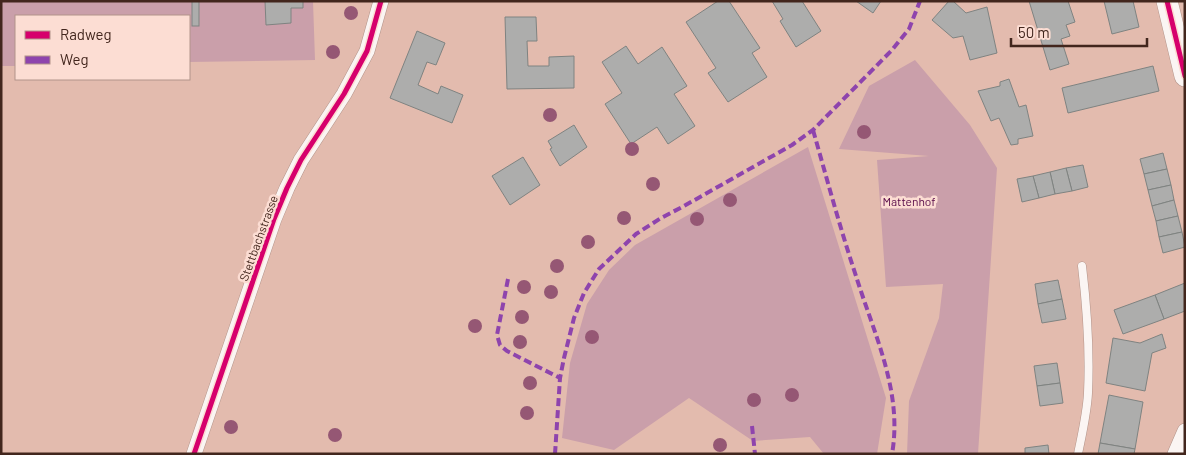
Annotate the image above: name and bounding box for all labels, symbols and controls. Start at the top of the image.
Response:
legend [15,15,190,80]
scale bar [1011,15,1147,47]
text: 50 m [1018,23,1050,41]
text: Radweg [60,25,112,43]
text: Weg [60,50,88,68]
street label: Stettbachstrasse [236,193,280,283]
park label: Mattenhof [882,194,936,208]

